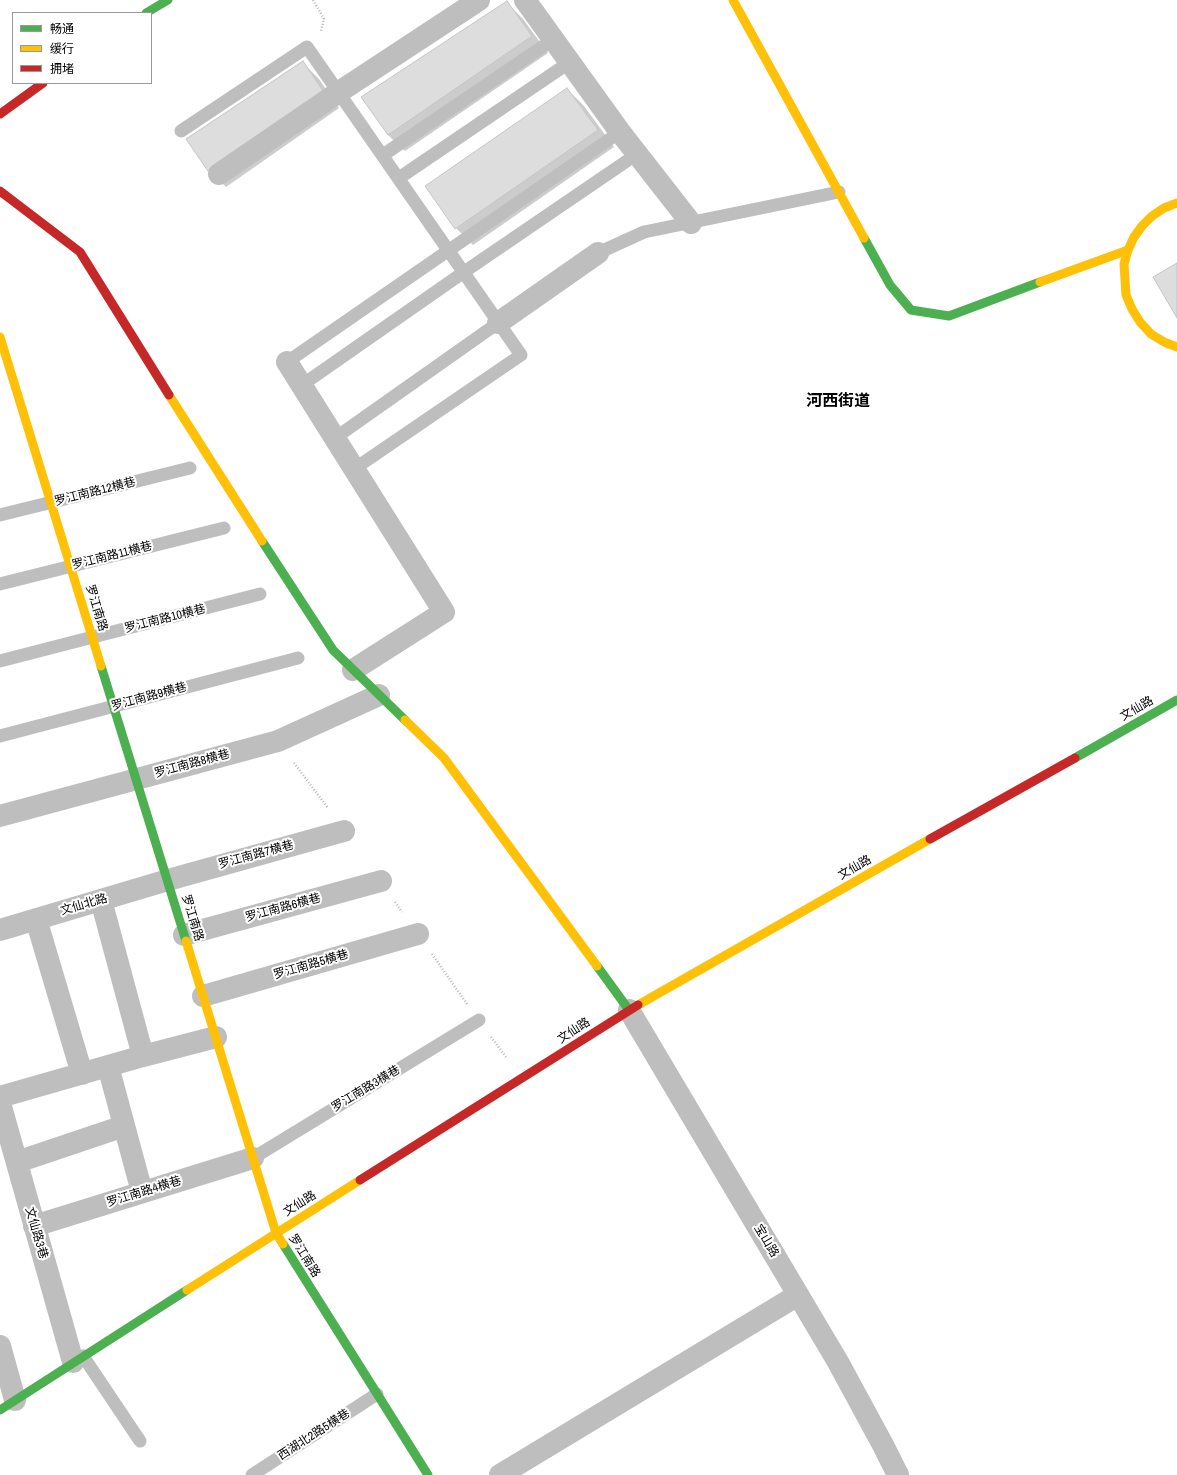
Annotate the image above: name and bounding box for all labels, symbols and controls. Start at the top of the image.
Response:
legend [12,12,152,84]
text: 畅通 [50,21,74,37]
text: 缓行 [50,41,74,57]
text: 拥堵 [50,61,74,77]
district label: 河西街道 [806,392,870,412]
street label: 罗江南路12横巷 [53,475,137,509]
street label: 罗江南路11横巷 [70,539,154,573]
street label: 罗江南路 [82,583,110,633]
street label: 罗江南路10横巷 [123,602,207,636]
street label: 罗江南路9横巷 [110,680,188,714]
street label: 文仙路 [1118,694,1156,724]
street label: 罗江南路8横巷 [153,747,231,781]
street label: 罗江南路7横巷 [217,838,295,872]
street label: 文仙路 [836,853,874,883]
street label: 文仙北路 [59,891,109,919]
street label: 罗江南路6横巷 [244,891,322,925]
street label: 罗江南路 [178,893,206,943]
street label: 罗江南路5横巷 [272,947,350,983]
street label: 文仙路 [555,1015,593,1047]
street label: 罗江南路3横巷 [329,1063,403,1115]
street label: 罗江南路4横巷 [105,1174,183,1210]
street label: 文仙路 [281,1188,319,1220]
street label: 文仙路3巷 [22,1205,50,1261]
street label: 宝山路 [751,1222,781,1260]
street label: 罗江南路 [285,1232,323,1280]
street label: 西湖北2路5横巷 [275,1406,353,1464]

